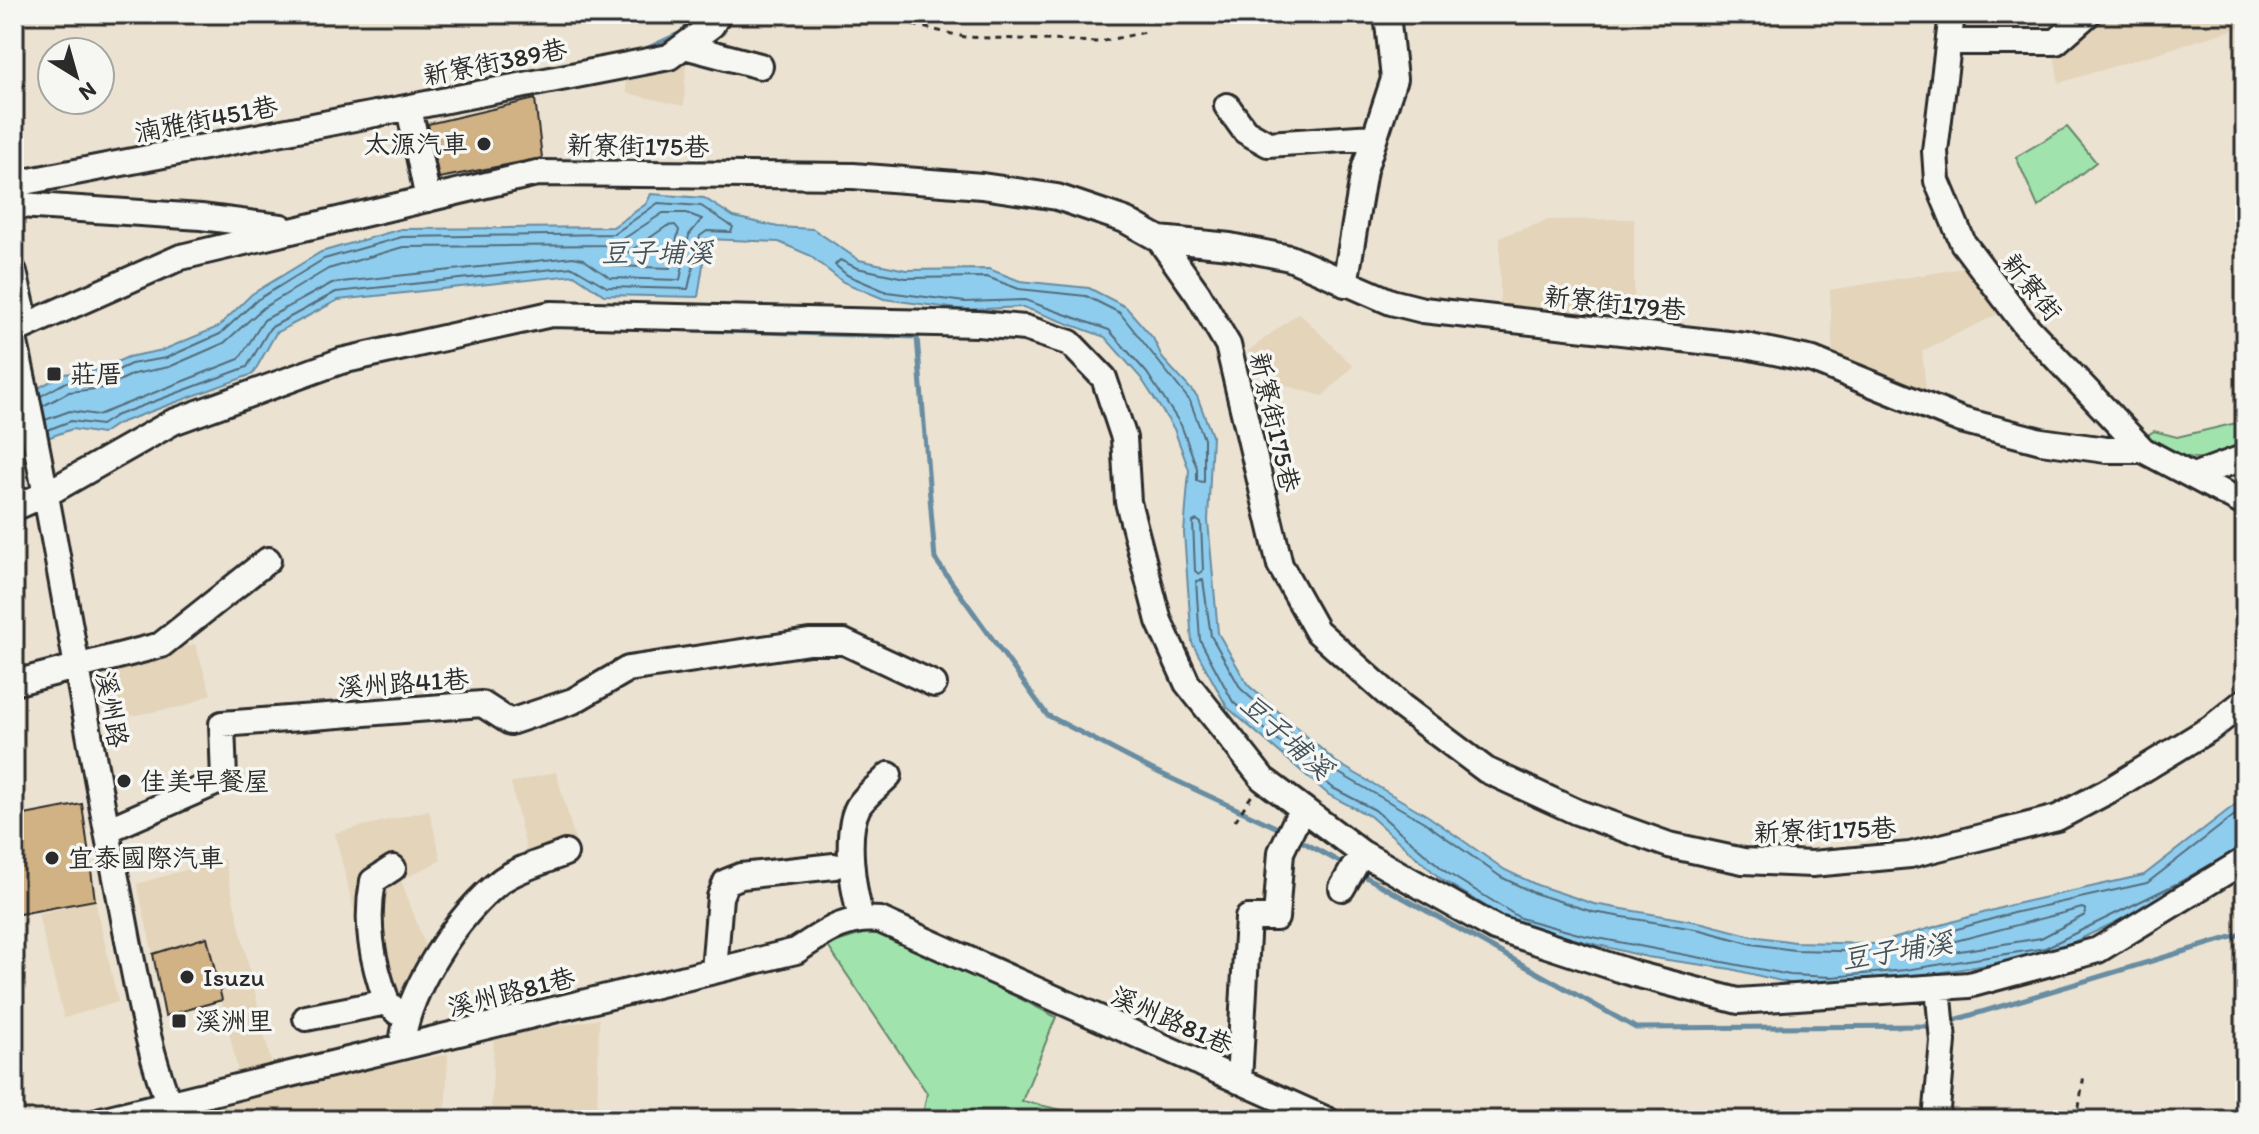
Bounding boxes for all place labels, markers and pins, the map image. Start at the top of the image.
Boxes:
place label: 太源汽車 [364,128,468,160]
marker: 太源汽車 [475,135,493,153]
place label: 莊厝 [70,358,122,390]
marker: 莊厝 [45,365,63,383]
place label: 佳美早餐屋 [140,765,270,797]
marker: 佳美早餐屋 [115,772,133,790]
place label: 宜泰國際汽車 [68,842,224,874]
marker: 宜泰國際汽車 [43,849,61,867]
place label: Isuzu [203,961,265,993]
marker: Isuzu [178,968,196,986]
place label: 溪洲里 [195,1005,273,1037]
marker: 溪洲里 [170,1012,188,1030]

